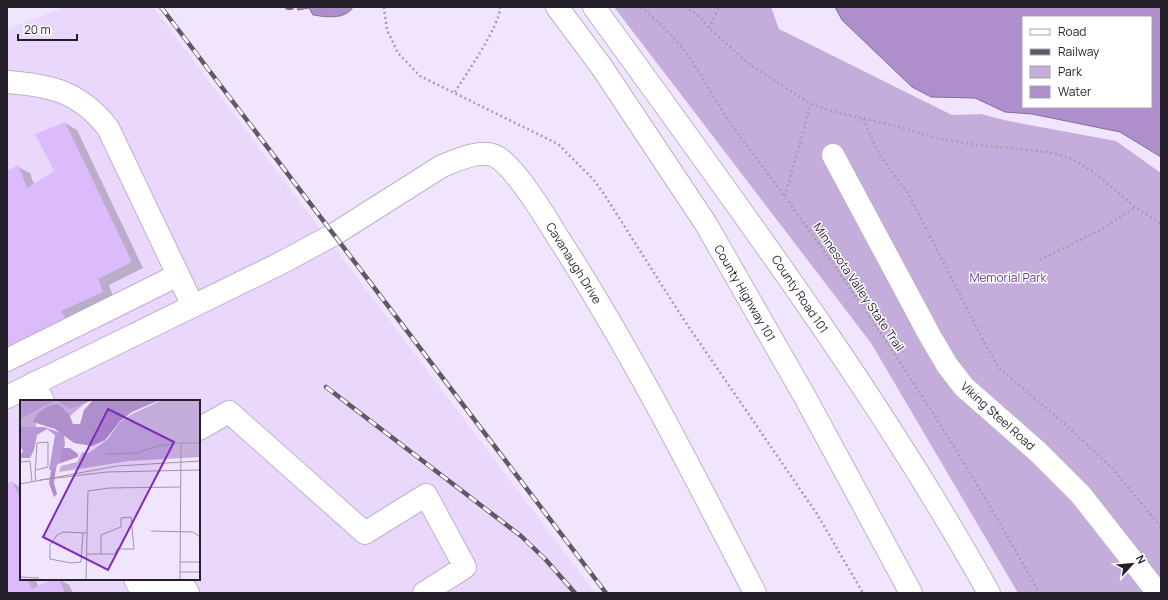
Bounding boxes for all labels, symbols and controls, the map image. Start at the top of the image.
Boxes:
scale bar [18,16,77,42]
legend [1022,16,1152,108]
text: 20 m [24,21,51,38]
text: Road [1058,23,1086,40]
text: Railway [1058,43,1100,60]
text: Park [1058,63,1083,80]
text: Water [1058,83,1092,100]
street label: Cavanaugh Drive [542,219,606,307]
street label: Minnesota Valley State Trail [810,219,908,355]
street label: County Highway 101 [710,241,780,345]
street label: County Road 101 [768,252,832,336]
park label: Memorial Park [969,269,1048,286]
street label: Viking Steel Road [957,378,1039,454]
inset map [20,400,200,580]
north arrow [1112,544,1152,584]
text: N [1133,552,1150,566]

